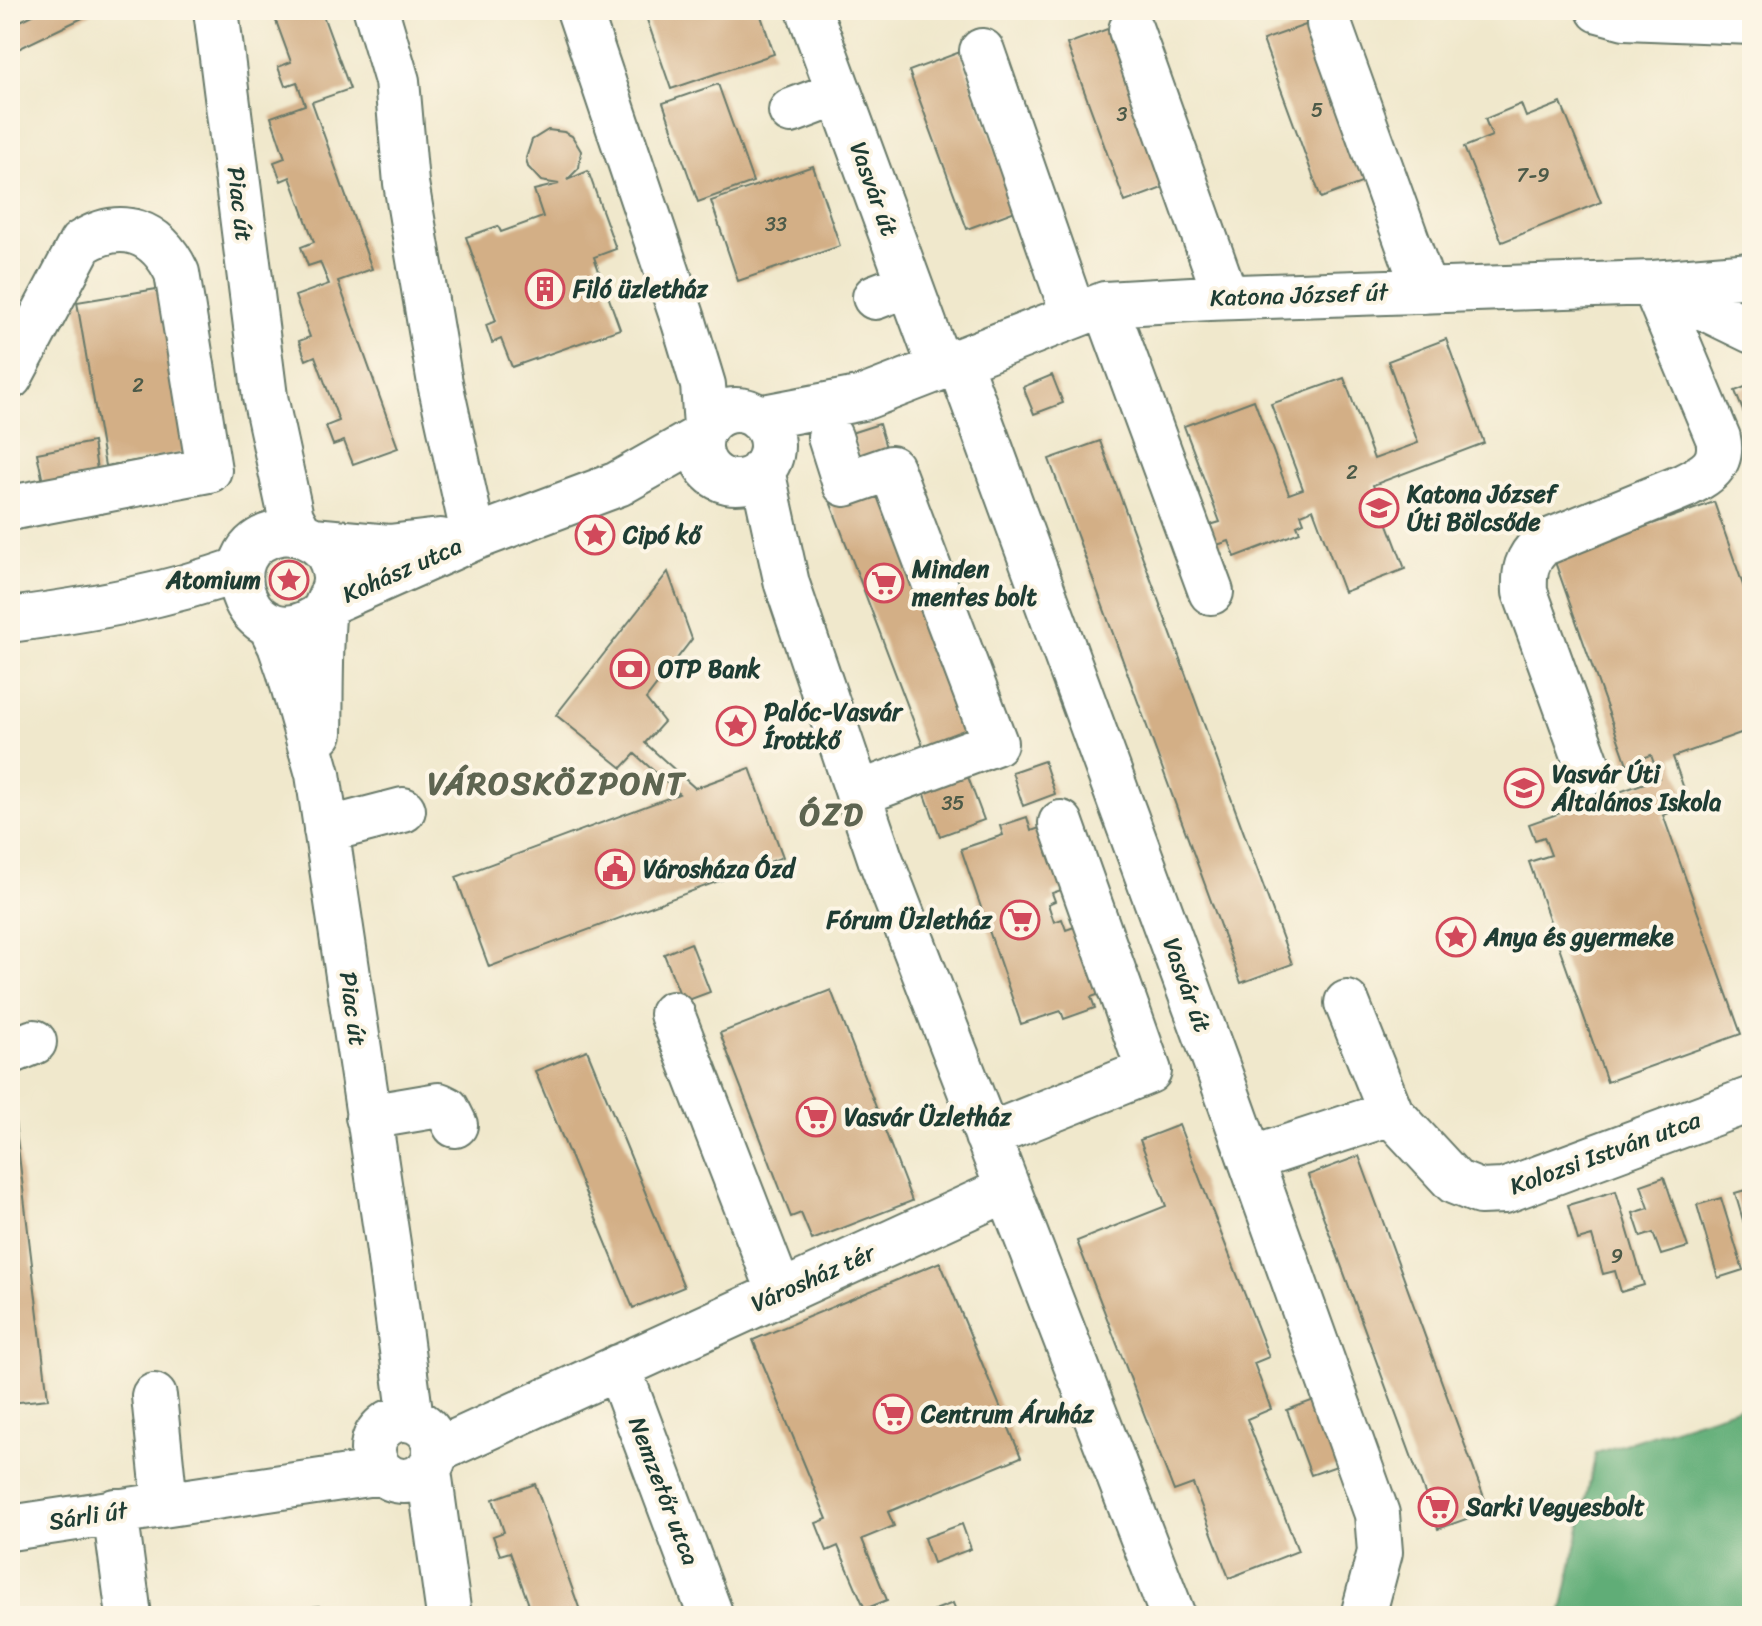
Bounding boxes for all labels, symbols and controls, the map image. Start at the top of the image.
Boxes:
house number: 5 [1311,93,1323,128]
house number: 3 [1117,97,1128,132]
street label: Vasvár út [837,136,911,242]
house number: 7-9 [1517,158,1549,193]
street label: Piac út [215,164,265,244]
house number: 33 [765,207,787,242]
building icon: Filó üzletház [524,268,566,310]
place label: Filó üzletház [572,268,709,310]
street label: Katona József út [1209,271,1390,319]
house number: 2 [132,368,144,403]
house number: 2 [1346,455,1358,490]
place label: Katona József Úti Bölcsőde [1406,473,1560,543]
school or university icon: Katona József Úti Bölcsőde [1358,487,1400,529]
place icon: Cipó kő [574,514,616,556]
place label: Cipó kő [622,514,702,556]
street label: Kohász utca [335,525,469,615]
place label: Minden mentes bolt [911,548,1038,618]
place label: Atomium [165,559,261,601]
place icon: Atomium [268,559,310,601]
supermarket icon: Minden mentes bolt [863,562,905,604]
bank icon: OTP Bank [609,648,651,690]
place label: OTP Bank [658,648,761,690]
place label: Palóc-Vasvár Írottkő [762,691,904,761]
place icon: Palóc-Vasvár Írottkő [715,705,757,747]
place label: Vasvár Úti Általános Iskola [1551,753,1721,823]
district label: VÁROSKÖZPONT [428,755,687,812]
school or university icon: Vasvár Úti Általános Iskola [1503,767,1545,809]
district label: ÓZD [800,786,864,843]
house number: 35 [941,786,965,821]
public building icon: Városháza Ózd [594,848,636,890]
place label: Városháza Ózd [643,848,797,890]
place label: Fórum Üzletház [825,899,994,941]
supermarket icon: Fórum Üzletház [999,899,1041,941]
place icon: Anya és gyermeke [1435,916,1477,958]
place label: Anya és gyermeke [1483,916,1674,958]
street label: Vasvár út [1150,932,1224,1038]
street label: Piac út [327,969,379,1049]
supermarket icon: Vasvár Üzletház [795,1096,837,1138]
place label: Vasvár Üzletház [844,1096,1013,1138]
street label: Kolozsi István utca [1504,1099,1707,1207]
street label: Városház tér [744,1231,883,1324]
house number: 9 [1611,1239,1623,1274]
supermarket icon: Centrum Áruház [872,1393,914,1435]
place label: Centrum Áruház [920,1393,1095,1435]
street label: Nemzetőr utca [616,1410,712,1572]
supermarket icon: Sarki Vegyesbolt [1417,1486,1459,1528]
place label: Sarki Vegyesbolt [1465,1486,1645,1528]
street label: Sárli út [46,1489,132,1543]

